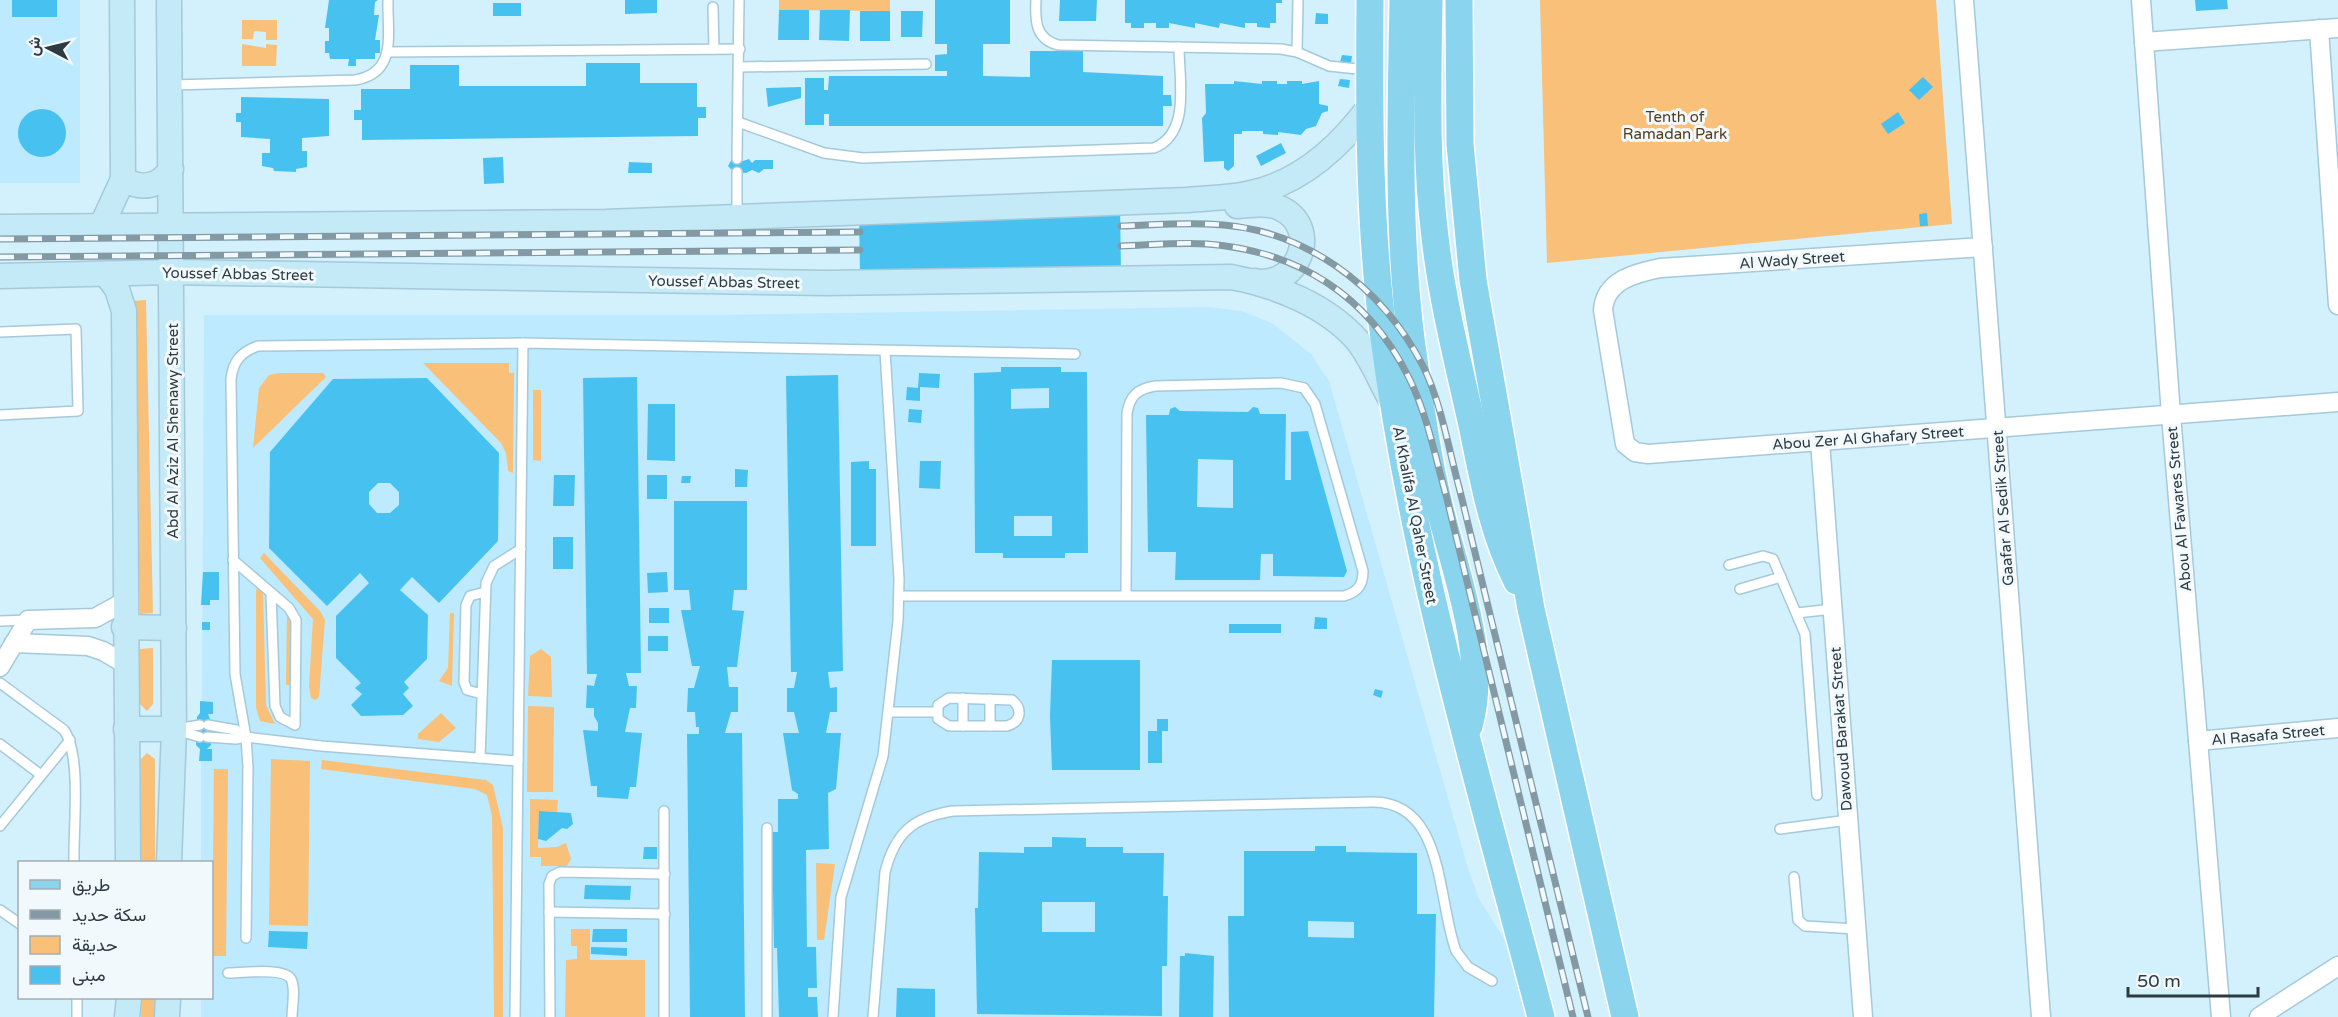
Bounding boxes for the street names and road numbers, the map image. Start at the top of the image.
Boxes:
street label: Al Wady Street [1738,247,1846,273]
street label: Youssef Abbas Street [162,264,314,284]
street label: Youssef Abbas Street [648,272,800,292]
street label: Abd Al Aziz Al Shenawy Street [164,323,182,539]
street label: Abou Zer Al Ghafary Street [1771,422,1965,454]
street label: Al Khalifa Al Qaher Street [1389,424,1441,606]
street label: Abou Al Fawares Street [2163,425,2195,592]
street label: Gaafar Al Sedik Street [1989,429,2017,587]
street label: Dawoud Barakat Street [1826,646,1856,812]
street label: Al Rasafa Street [2210,721,2326,749]

